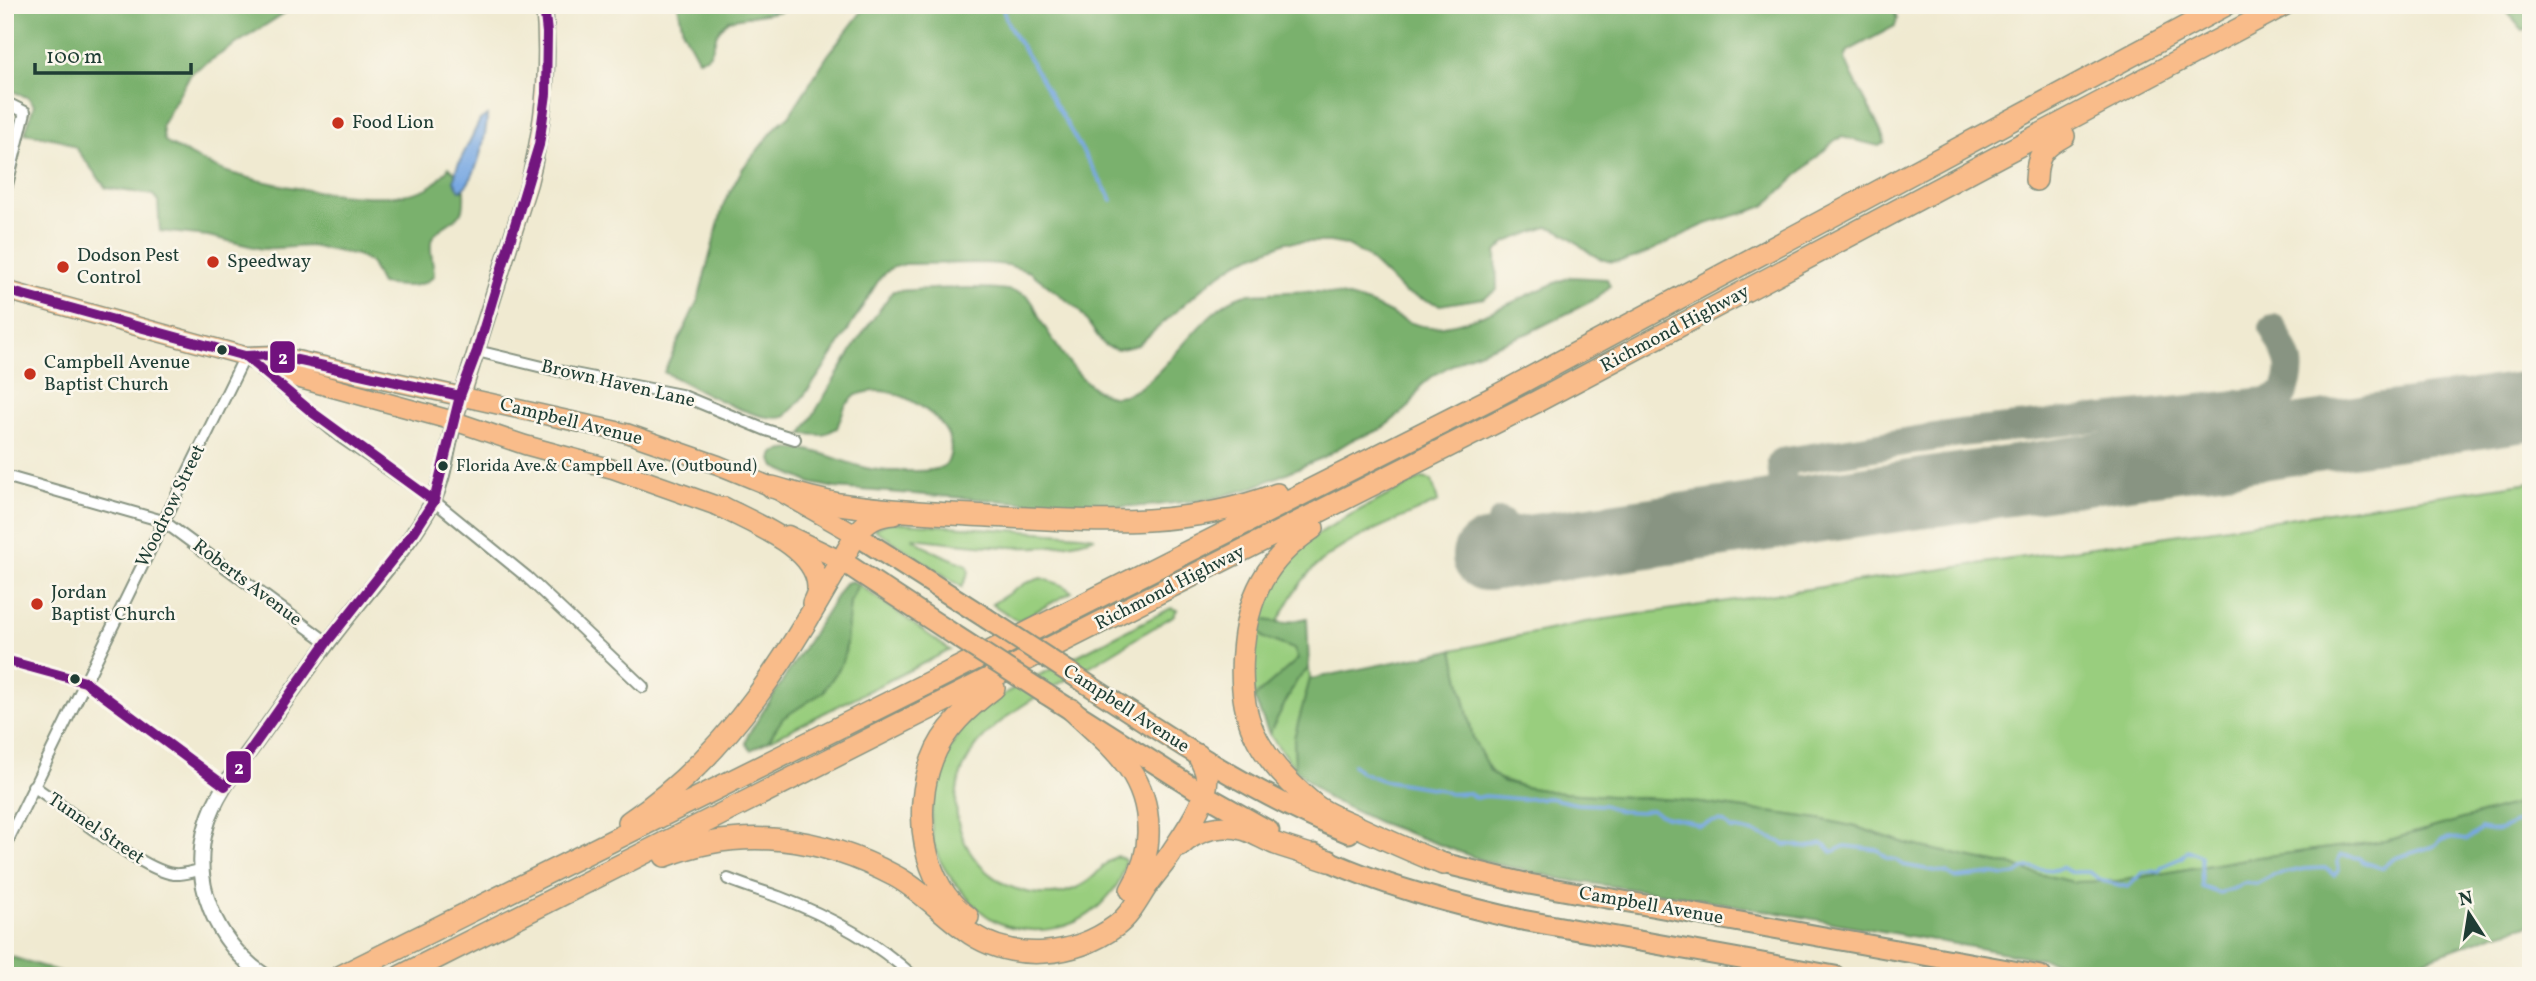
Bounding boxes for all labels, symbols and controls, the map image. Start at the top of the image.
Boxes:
scale bar [35,32,191,76]
text: 100 m [46,43,103,72]
place label: Food Lion [352,110,434,136]
marker: Food Lion [330,115,346,131]
place label: Dodson Pest Control [77,243,180,291]
place label: Speedway [227,249,311,275]
marker: Speedway [205,254,221,270]
marker: Dodson Pest Control [55,259,71,275]
street label: Richmond Highway [1596,279,1754,379]
line badge: 2 [269,340,296,374]
unlabelled marker [215,343,229,357]
text: 2 [278,346,288,372]
place label: Campbell Avenue Baptist Church [44,350,190,398]
street label: Brown Haven Lane [538,354,698,414]
marker: Campbell Avenue Baptist Church [22,366,38,382]
street label: Campbell Avenue [497,392,645,452]
street label: Woodrow Street [130,440,212,572]
place label: Florida Ave.& Campbell Ave. (Outbound) [456,455,757,478]
marker: Florida Ave.& Campbell Ave. (Outbound) [436,459,450,473]
street label: Roberts Avenue [187,533,307,633]
street label: Richmond Highway [1091,539,1249,637]
place label: Jordan Baptist Church [51,580,176,628]
marker: Jordan Baptist Church [29,596,45,612]
street label: Campbell Avenue [1058,658,1194,760]
unlabelled marker [68,672,82,686]
line badge: 2 [225,750,252,784]
text: 2 [234,756,244,782]
street label: Tunnel Street [42,787,150,871]
north arrow [2434,880,2504,950]
street label: Campbell Avenue [1577,881,1725,931]
text: N [2456,885,2476,913]

